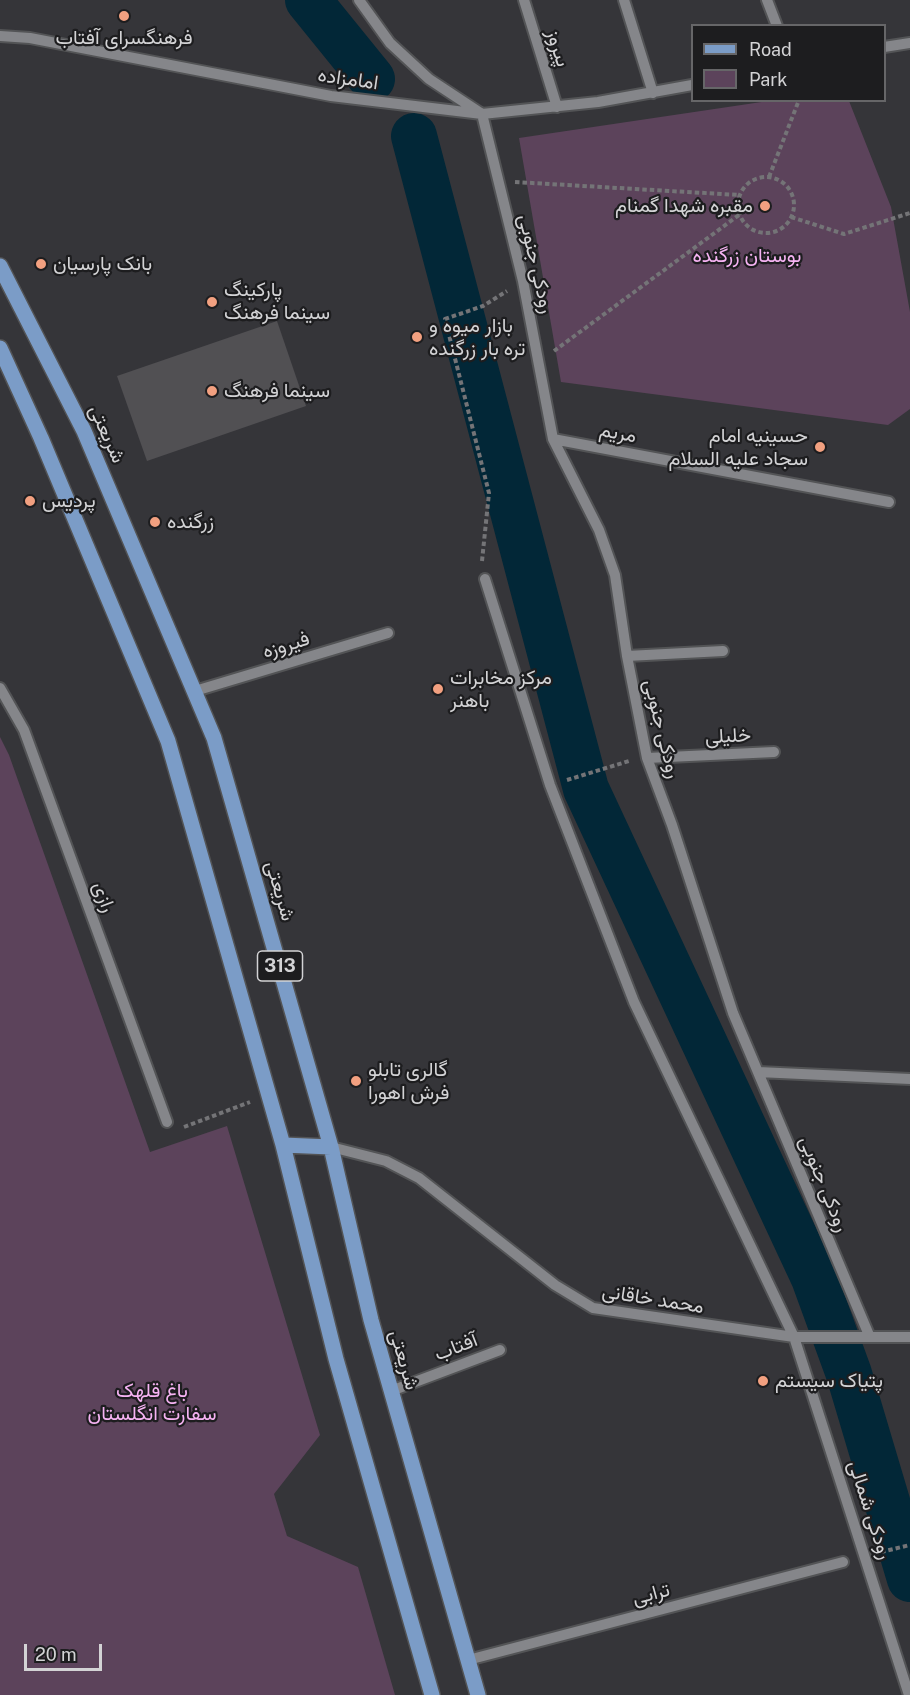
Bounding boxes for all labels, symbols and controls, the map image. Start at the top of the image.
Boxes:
marker: فرهنگسرای آفتاب [117,9,131,23]
legend [691,24,886,102]
place label: فرهنگسرای آفتاب [55,26,193,50]
street label: پیروز [541,26,575,70]
text: Road [749,39,792,60]
street label: امامزاده [316,63,380,95]
text: Park [749,69,787,90]
place label: مقبره شهدا گمنام [615,194,753,218]
marker: مقبره شهدا گمنام [758,199,772,213]
street label: رودکی جنوبی [513,212,559,316]
park label: بوستان زرگنده [693,244,801,268]
place label: بانک پارسیان [53,252,152,276]
marker: بانک پارسیان [34,257,48,271]
place label: پارکینگ سینما فرهنگ [224,278,330,325]
marker: پارکینگ سینما فرهنگ [205,295,219,309]
place label: بازار میوه و تره بار زرگنده [429,314,525,361]
marker: بازار میوه و تره بار زرگنده [410,330,424,344]
place label: سینما فرهنگ [224,379,330,403]
marker: سینما فرهنگ [205,384,219,398]
street label: شریعتی [84,401,130,467]
street label: مریم [598,418,638,448]
place label: حسینیه امام سجاد علیه السلام [668,424,808,471]
marker: حسینیه امام سجاد علیه السلام [813,440,827,454]
place label: پردیس [42,489,96,513]
marker: پردیس [23,494,37,508]
place label: زرگنده [167,510,214,534]
marker: زرگنده [148,515,162,529]
street label: فیروزه [260,627,312,663]
place label: مرکز مخابرات باهنر [450,666,552,713]
street label: رودکی جنوبی [638,677,686,781]
marker: مرکز مخابرات باهنر [431,682,445,696]
street label: خلیلی [704,723,752,749]
street label: شریعتی [260,858,300,924]
street label: رازی [87,878,121,916]
road number: 313 [258,951,302,981]
place label: گالری تابلو فرش اهورا [368,1058,449,1105]
marker: گالری تابلو فرش اهورا [349,1074,363,1088]
street label: رودکی جنوبی [794,1133,854,1235]
street label: محمد خاقانی [600,1279,706,1319]
street label: شریعتی [384,1327,424,1393]
street label: آفتاب [431,1328,481,1366]
place label: پتیاک سیستم [775,1369,883,1393]
marker: پتیاک سیستم [756,1374,770,1388]
park label: باغ قلهک سفارت انگلستان [88,1379,216,1426]
street label: رودکی شمالی [843,1457,897,1563]
street label: ترابی [630,1578,672,1610]
scale bar [27,1632,105,1670]
text: 20 m [35,1644,77,1665]

